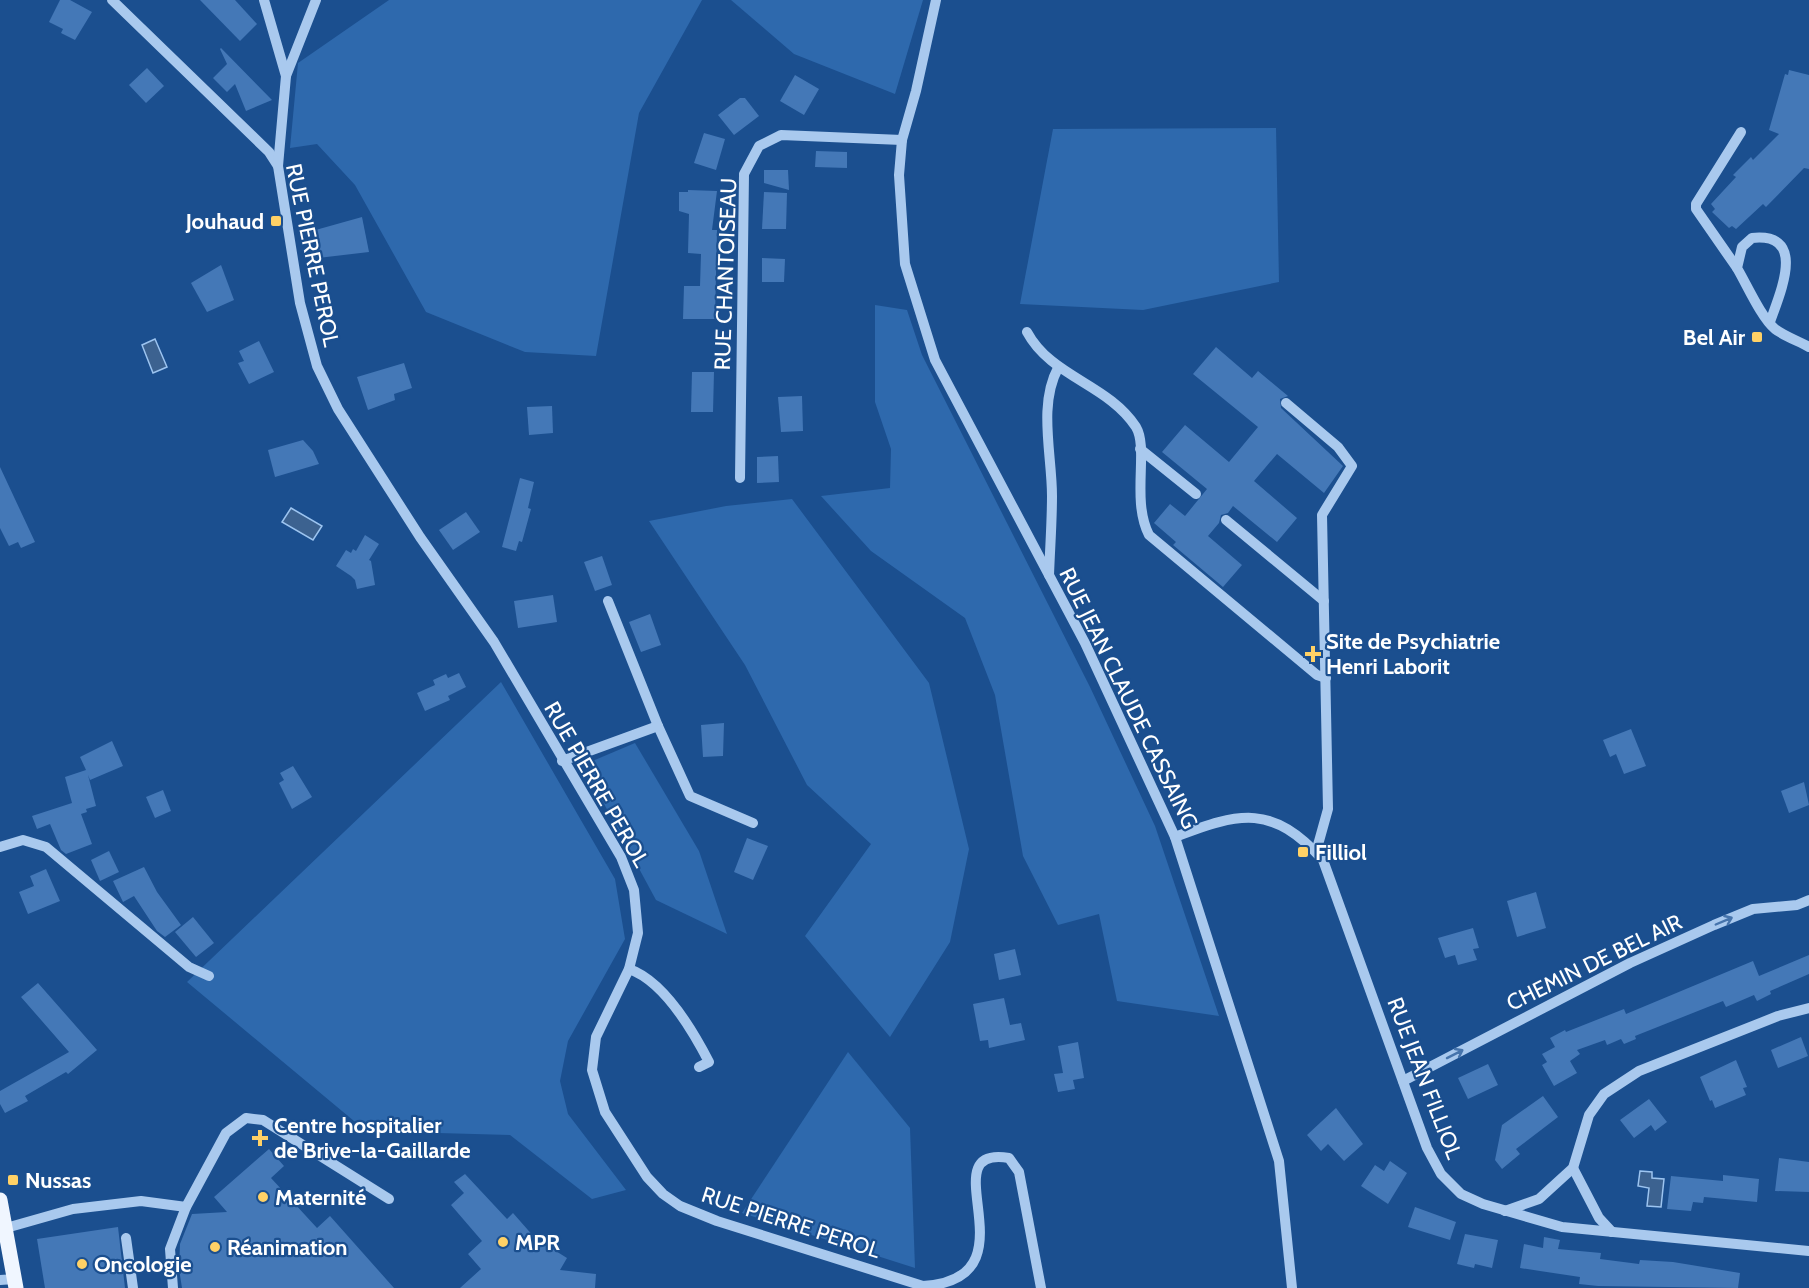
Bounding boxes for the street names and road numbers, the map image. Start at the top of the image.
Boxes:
street label: RUE PIERRE PEROL [280,161,345,349]
street label: RUE CHANTOISEAU [709,177,742,371]
street label: RUE JEAN CLAUDE CASSAING [1053,563,1204,833]
street label: RUE PIERRE PEROL [538,697,655,872]
street label: CHEMIN DE BEL AIR [1502,908,1686,1017]
street label: RUE JEAN FILLIOL [1381,994,1468,1163]
street label: RUE PIERRE PEROL [698,1181,884,1264]

